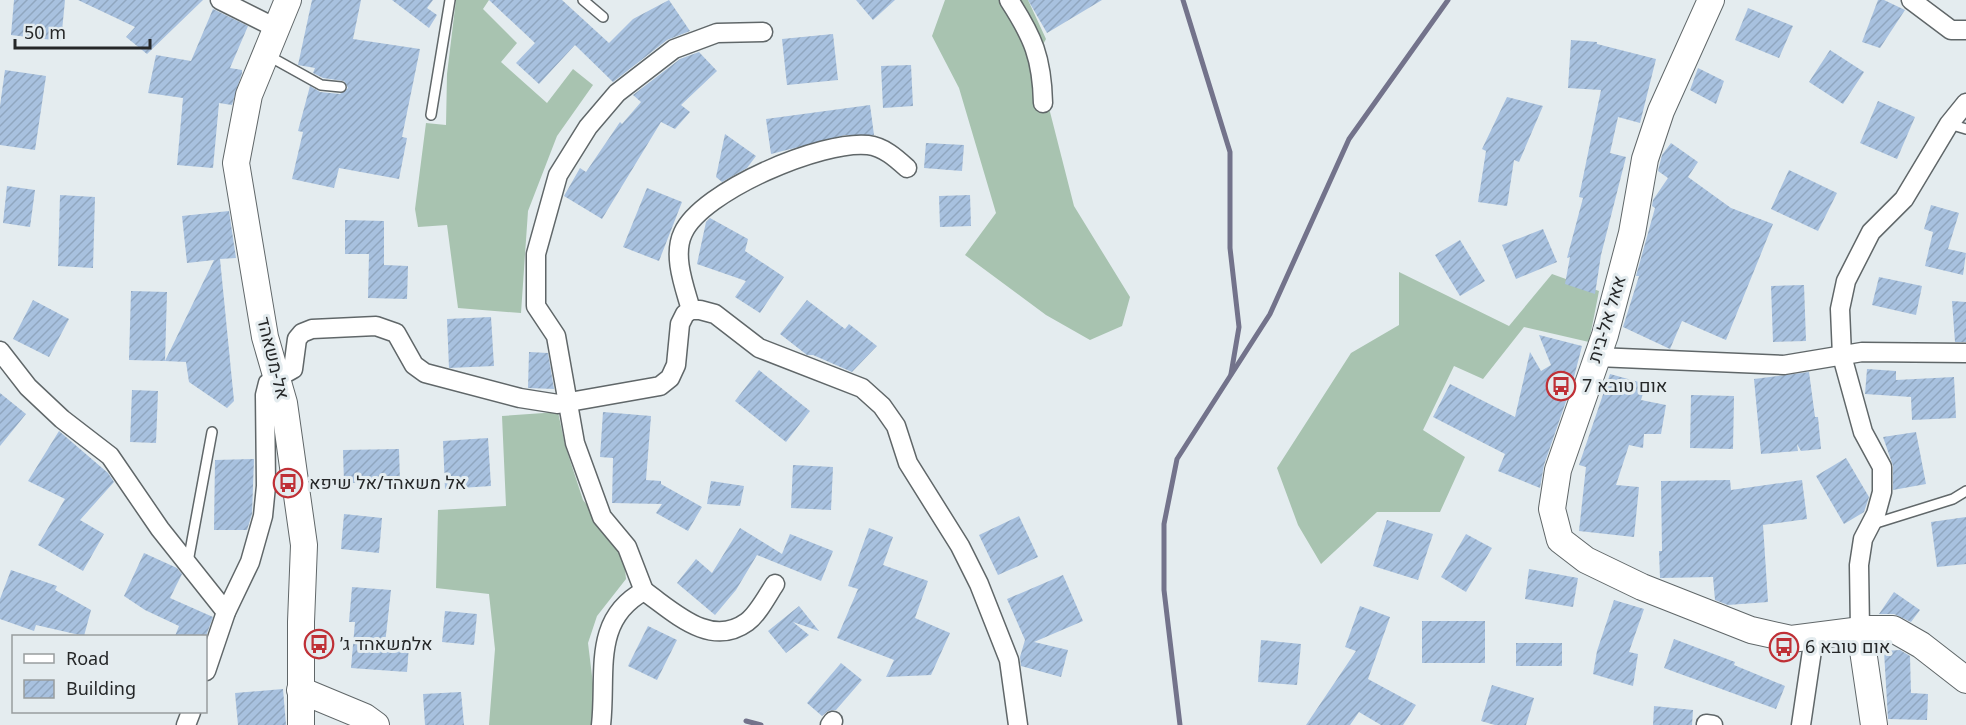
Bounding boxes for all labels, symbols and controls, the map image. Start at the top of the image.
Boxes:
scale bar [15,12,150,50]
text: 50 m [24,20,66,44]
street label: אאל אל-בית [1581,272,1631,365]
street label: אל-משאהד [252,314,296,401]
bus stop icon: אום טובא 7 [1545,370,1577,402]
place label: אום טובא 7 [1582,373,1667,397]
bus stop icon: אל משאהד/אל שיפא [272,467,304,499]
place label: אל משאהד/אל שיפא [309,470,466,494]
bus stop icon: אלמשאהד ג׳ [303,628,335,660]
place label: אלמשאהד ג׳ [340,631,433,655]
bus stop icon: אום טובא 6 [1768,631,1800,663]
place label: אום טובא 6 [1805,634,1890,658]
legend [12,635,207,713]
text: Road [66,646,109,670]
text: Building [66,676,136,700]

